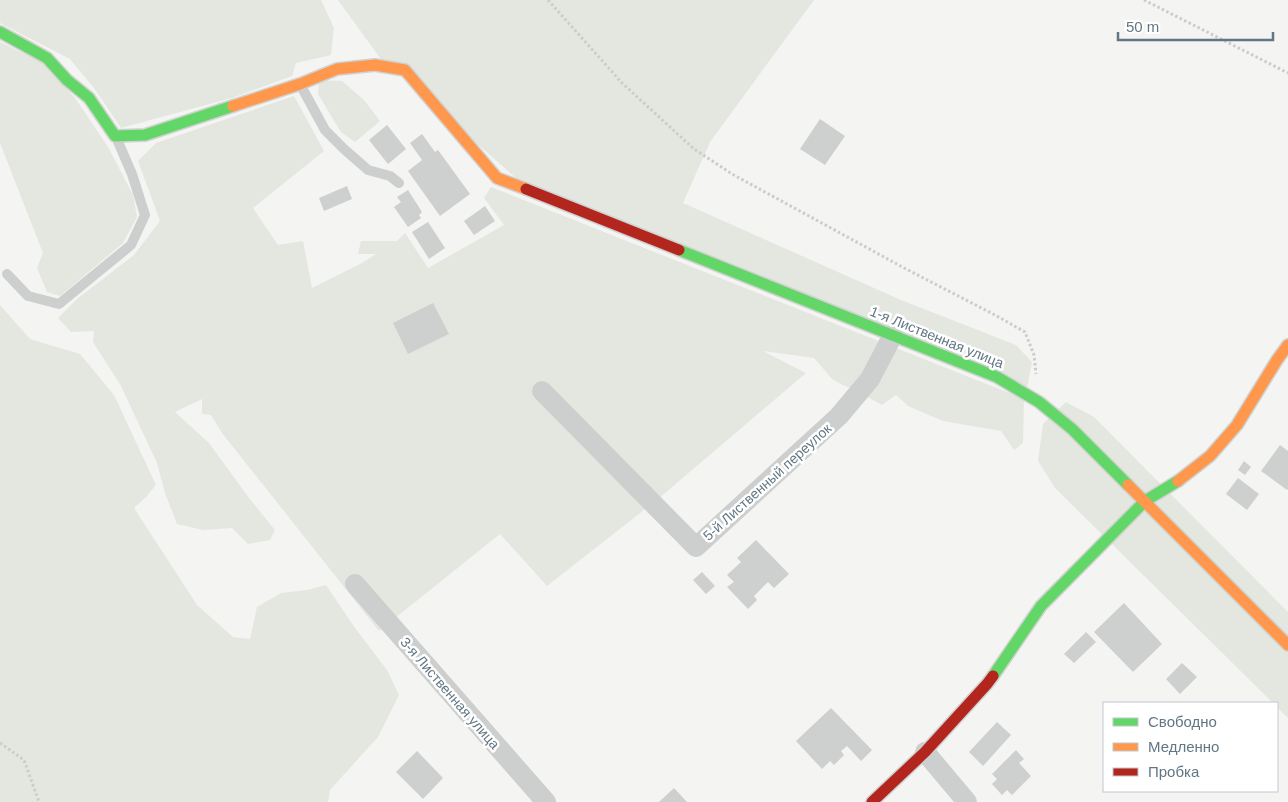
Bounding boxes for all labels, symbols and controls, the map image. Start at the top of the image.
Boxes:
scale bar [1118,10,1273,42]
text: 50 m [1126,18,1159,35]
street label: 1-я Лиственная улица [868,303,1006,371]
street label: 5-й Лиственный переулок [700,420,835,544]
street label: 3-я Лиственная улица [397,634,503,752]
legend [1103,702,1278,792]
text: Свободно [1148,713,1217,730]
text: Медленно [1148,738,1219,755]
text: Пробка [1148,763,1200,780]

